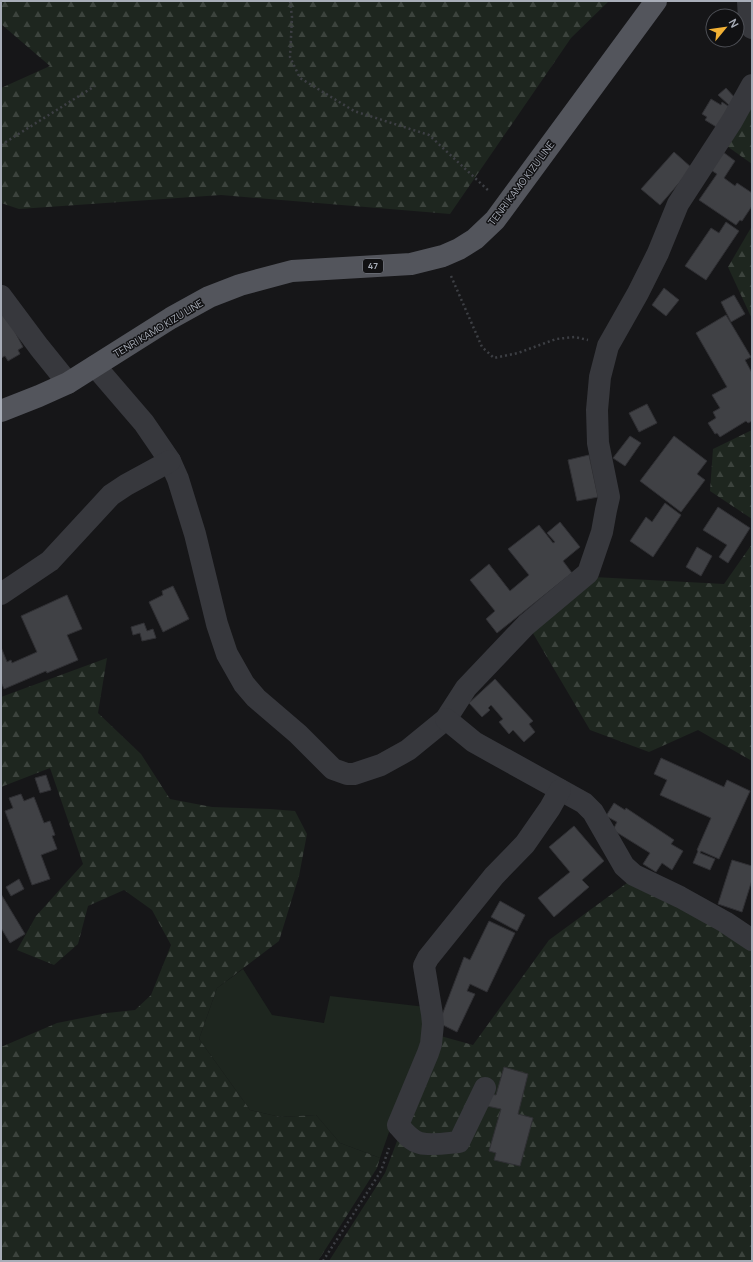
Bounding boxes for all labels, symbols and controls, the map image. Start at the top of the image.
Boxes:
north arrow [705,8,745,48]
text: N [726,16,743,30]
street label: TENRI KAMO KIZU LINE [485,138,558,228]
road number: 47 [363,259,383,273]
street label: TENRI KAMO KIZU LINE [110,295,206,360]

